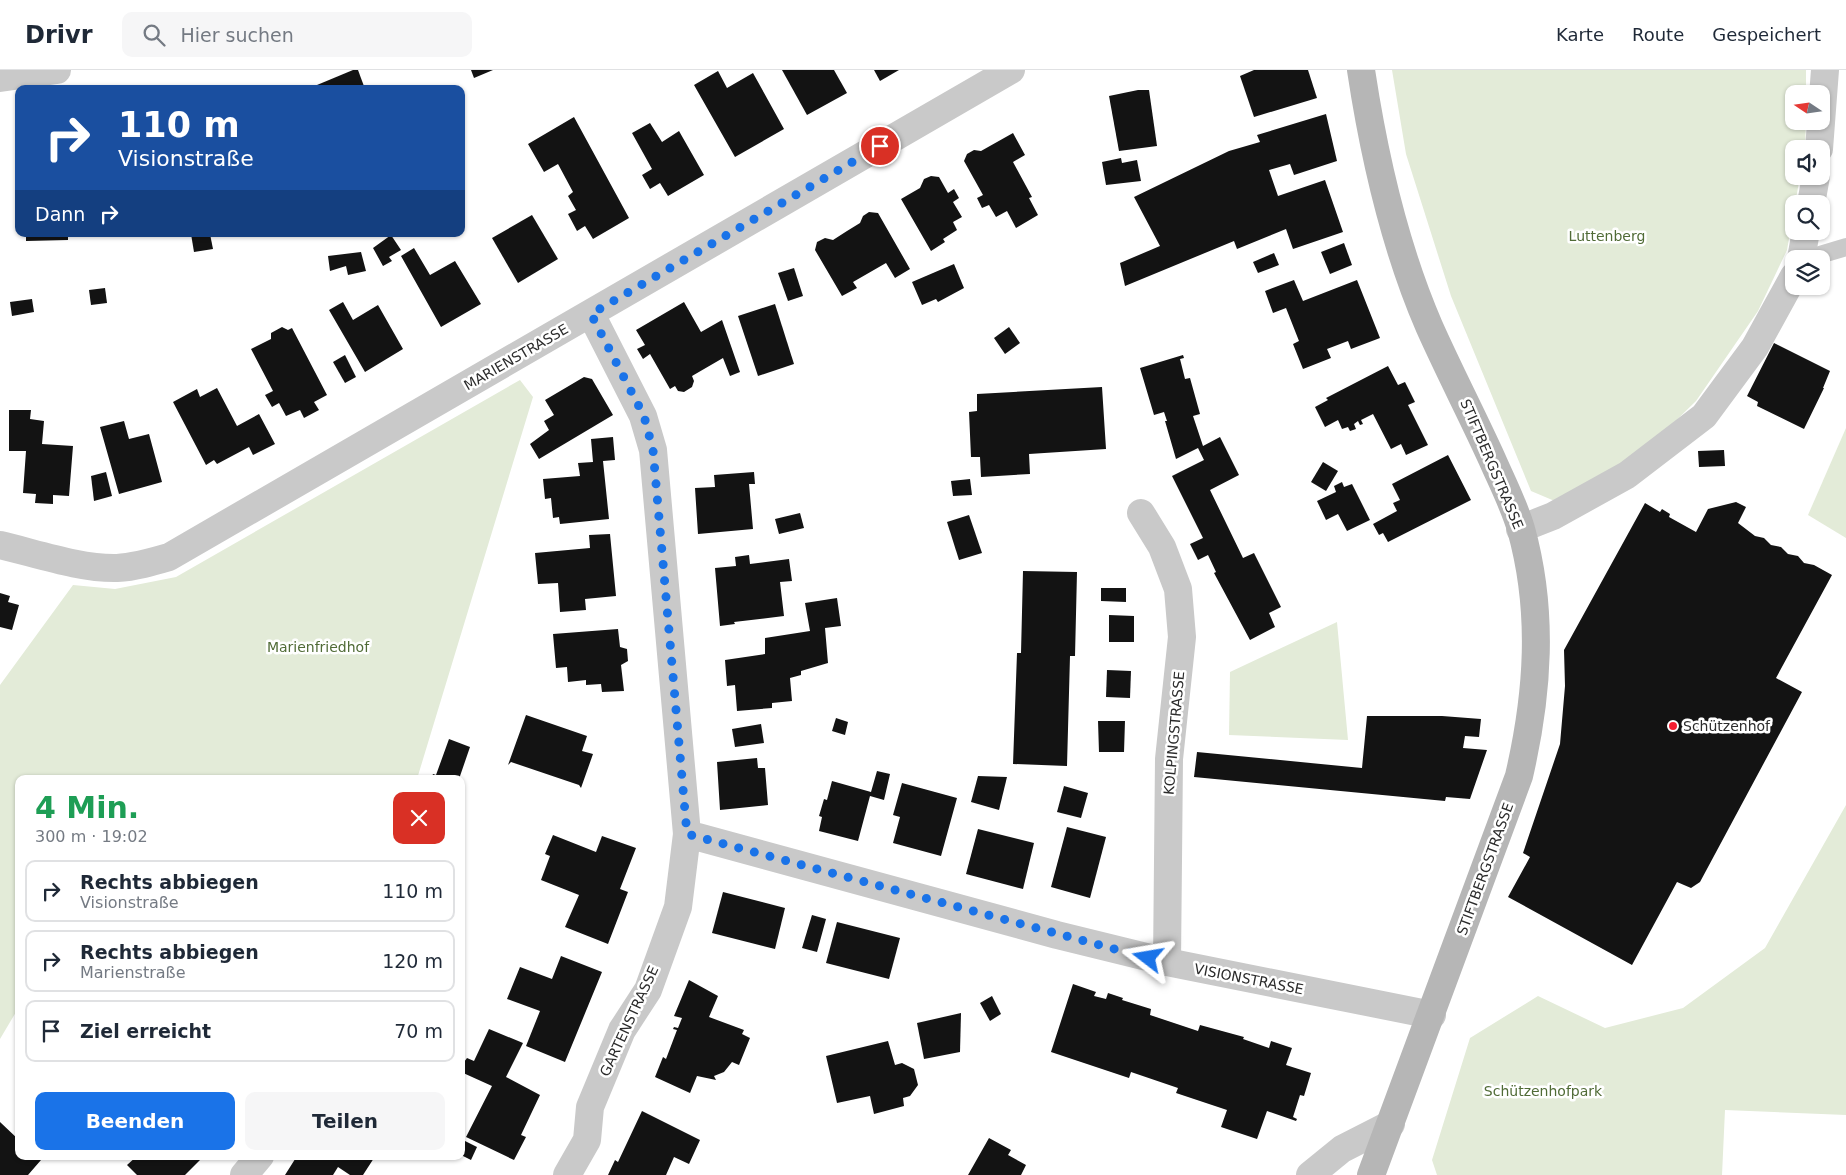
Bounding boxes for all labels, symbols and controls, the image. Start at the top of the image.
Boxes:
search box [122,12,472,57]
text: Drivr [25,21,92,49]
icon: search [140,21,168,49]
text: Hier suchen [180,24,294,46]
text: Karte [1556,24,1604,45]
text: Route [1632,24,1684,45]
text: Gespeichert [1712,24,1821,45]
north arrow [1785,85,1830,130]
map controls [1785,85,1830,295]
icon: right [35,105,100,170]
text: 110 m [118,105,240,145]
pin [859,125,901,167]
icon: arrive [866,132,894,160]
button: sound [1785,140,1830,185]
text: Visionstraße [118,146,254,171]
button: search [1785,195,1830,240]
icon: right [95,200,123,228]
text: Dann [35,203,85,225]
park label: Luttenberg [1569,228,1645,244]
button: layers [1785,250,1830,295]
street label: MARIENSTRASSE [461,321,571,393]
street label: STIFTBERGSTRASSE [1457,397,1527,531]
park label: Marienfriedhof [267,639,370,655]
street label: KOLPINGSTRASSE [1161,671,1187,795]
place label: Schützenhof [1683,718,1771,734]
marker: Schützenhof [1667,720,1679,732]
text: 4 Min. [35,790,139,825]
button: close [393,792,445,844]
street label: STIFTBERGSTRASSE [1454,801,1516,937]
text: 300 m · 19:02 [35,827,148,846]
text: Rechts abbiegen [80,871,259,893]
icon: right [37,877,65,905]
text: 110 m [382,880,443,902]
text: Visionstraße [80,893,179,912]
position arrow [1121,931,1173,983]
text: Rechts abbiegen [80,941,259,963]
icon: right [37,947,65,975]
text: 120 m [382,950,443,972]
street label: VISIONSTRASSE [1193,961,1305,997]
text: Marienstraße [80,963,186,982]
street label: GARTENSTRASSE [596,963,662,1079]
icon: arrive [37,1017,65,1045]
text: Ziel erreicht [80,1020,211,1042]
text: 70 m [394,1020,443,1042]
park label: Schützenhofpark [1484,1083,1603,1099]
button: Beenden [35,1092,235,1150]
button: Teilen [245,1092,445,1150]

